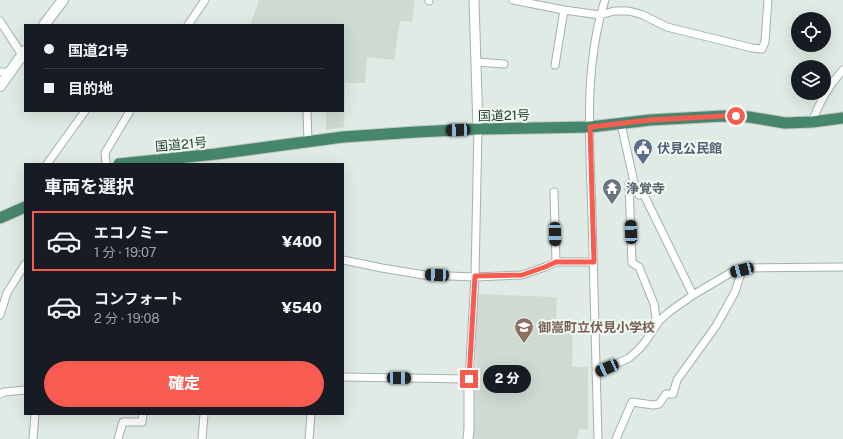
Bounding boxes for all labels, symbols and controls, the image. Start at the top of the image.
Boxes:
map controls [791,12,831,100]
button: locate [791,12,831,52]
text: 国道21号 [68,42,129,59]
button: layers [791,60,831,100]
text: 目的地 [68,80,113,97]
route start [727,107,745,125]
street label: 国道21号 [478,108,530,123]
car [446,124,470,136]
street label: 国道21号 [154,135,208,154]
public building icon: 伏見公民館 [632,137,654,165]
place label: 伏見公民館 [657,141,722,156]
text: 車両を選択 [44,176,134,197]
temple icon: 浄覚寺 [601,177,623,205]
place label: 浄覚寺 [626,181,665,196]
car [625,220,637,244]
car [549,222,561,246]
icon: car [46,223,82,259]
text: エコノミー [94,224,169,241]
text: ¥400 [282,233,322,250]
text: 1 分 · 19:07 [94,245,157,260]
car [729,261,755,279]
car [425,269,449,281]
icon: car [46,289,82,325]
text: コンフォート [94,290,184,307]
text: ¥540 [282,299,322,316]
text: 2 分 · 19:08 [94,311,160,326]
school or university icon: 御嵩町立伏見小学校 [513,316,535,344]
place label: 御嵩町立伏見小学校 [538,320,655,335]
car [594,358,620,378]
button: 確定 [44,361,324,407]
callout: 2 分 [483,365,531,393]
route end [460,370,478,388]
text: 2 分 [495,371,519,386]
car [387,372,411,384]

